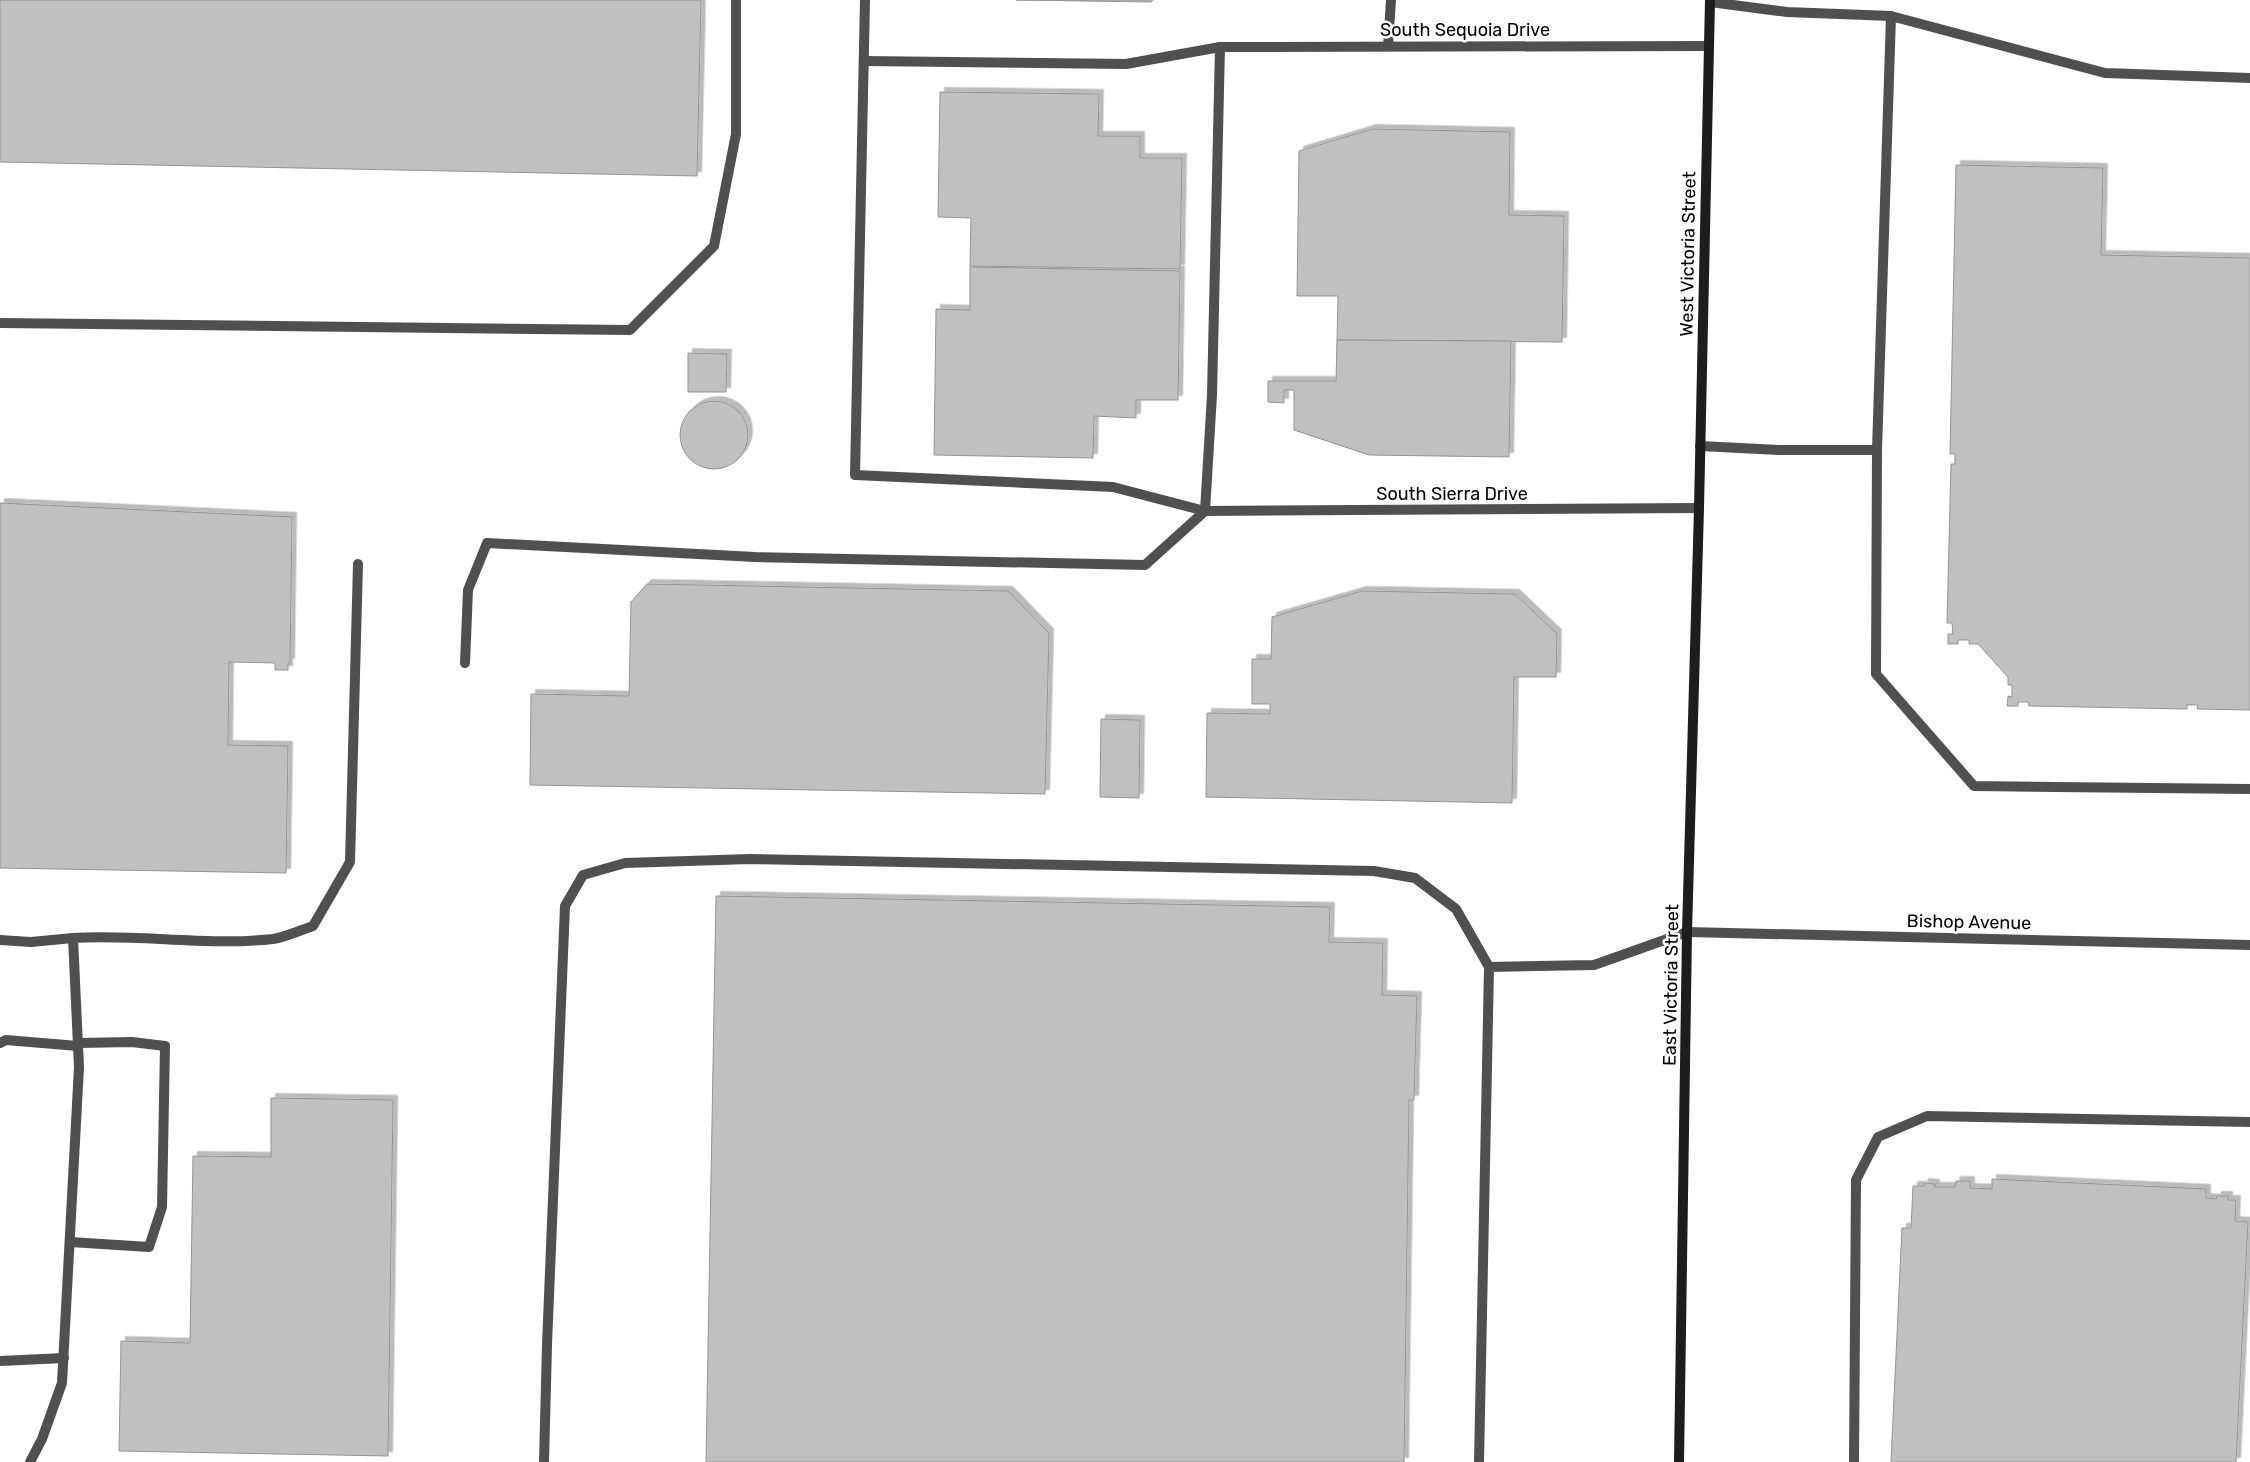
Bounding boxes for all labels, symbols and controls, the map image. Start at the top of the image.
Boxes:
street label: South Sequoia Drive [1380,19,1550,41]
street label: West Victoria Street [1676,171,1700,337]
street label: South Sierra Drive [1376,483,1528,505]
street label: East Victoria Street [1659,904,1683,1066]
street label: Bishop Avenue [1907,910,2031,934]

